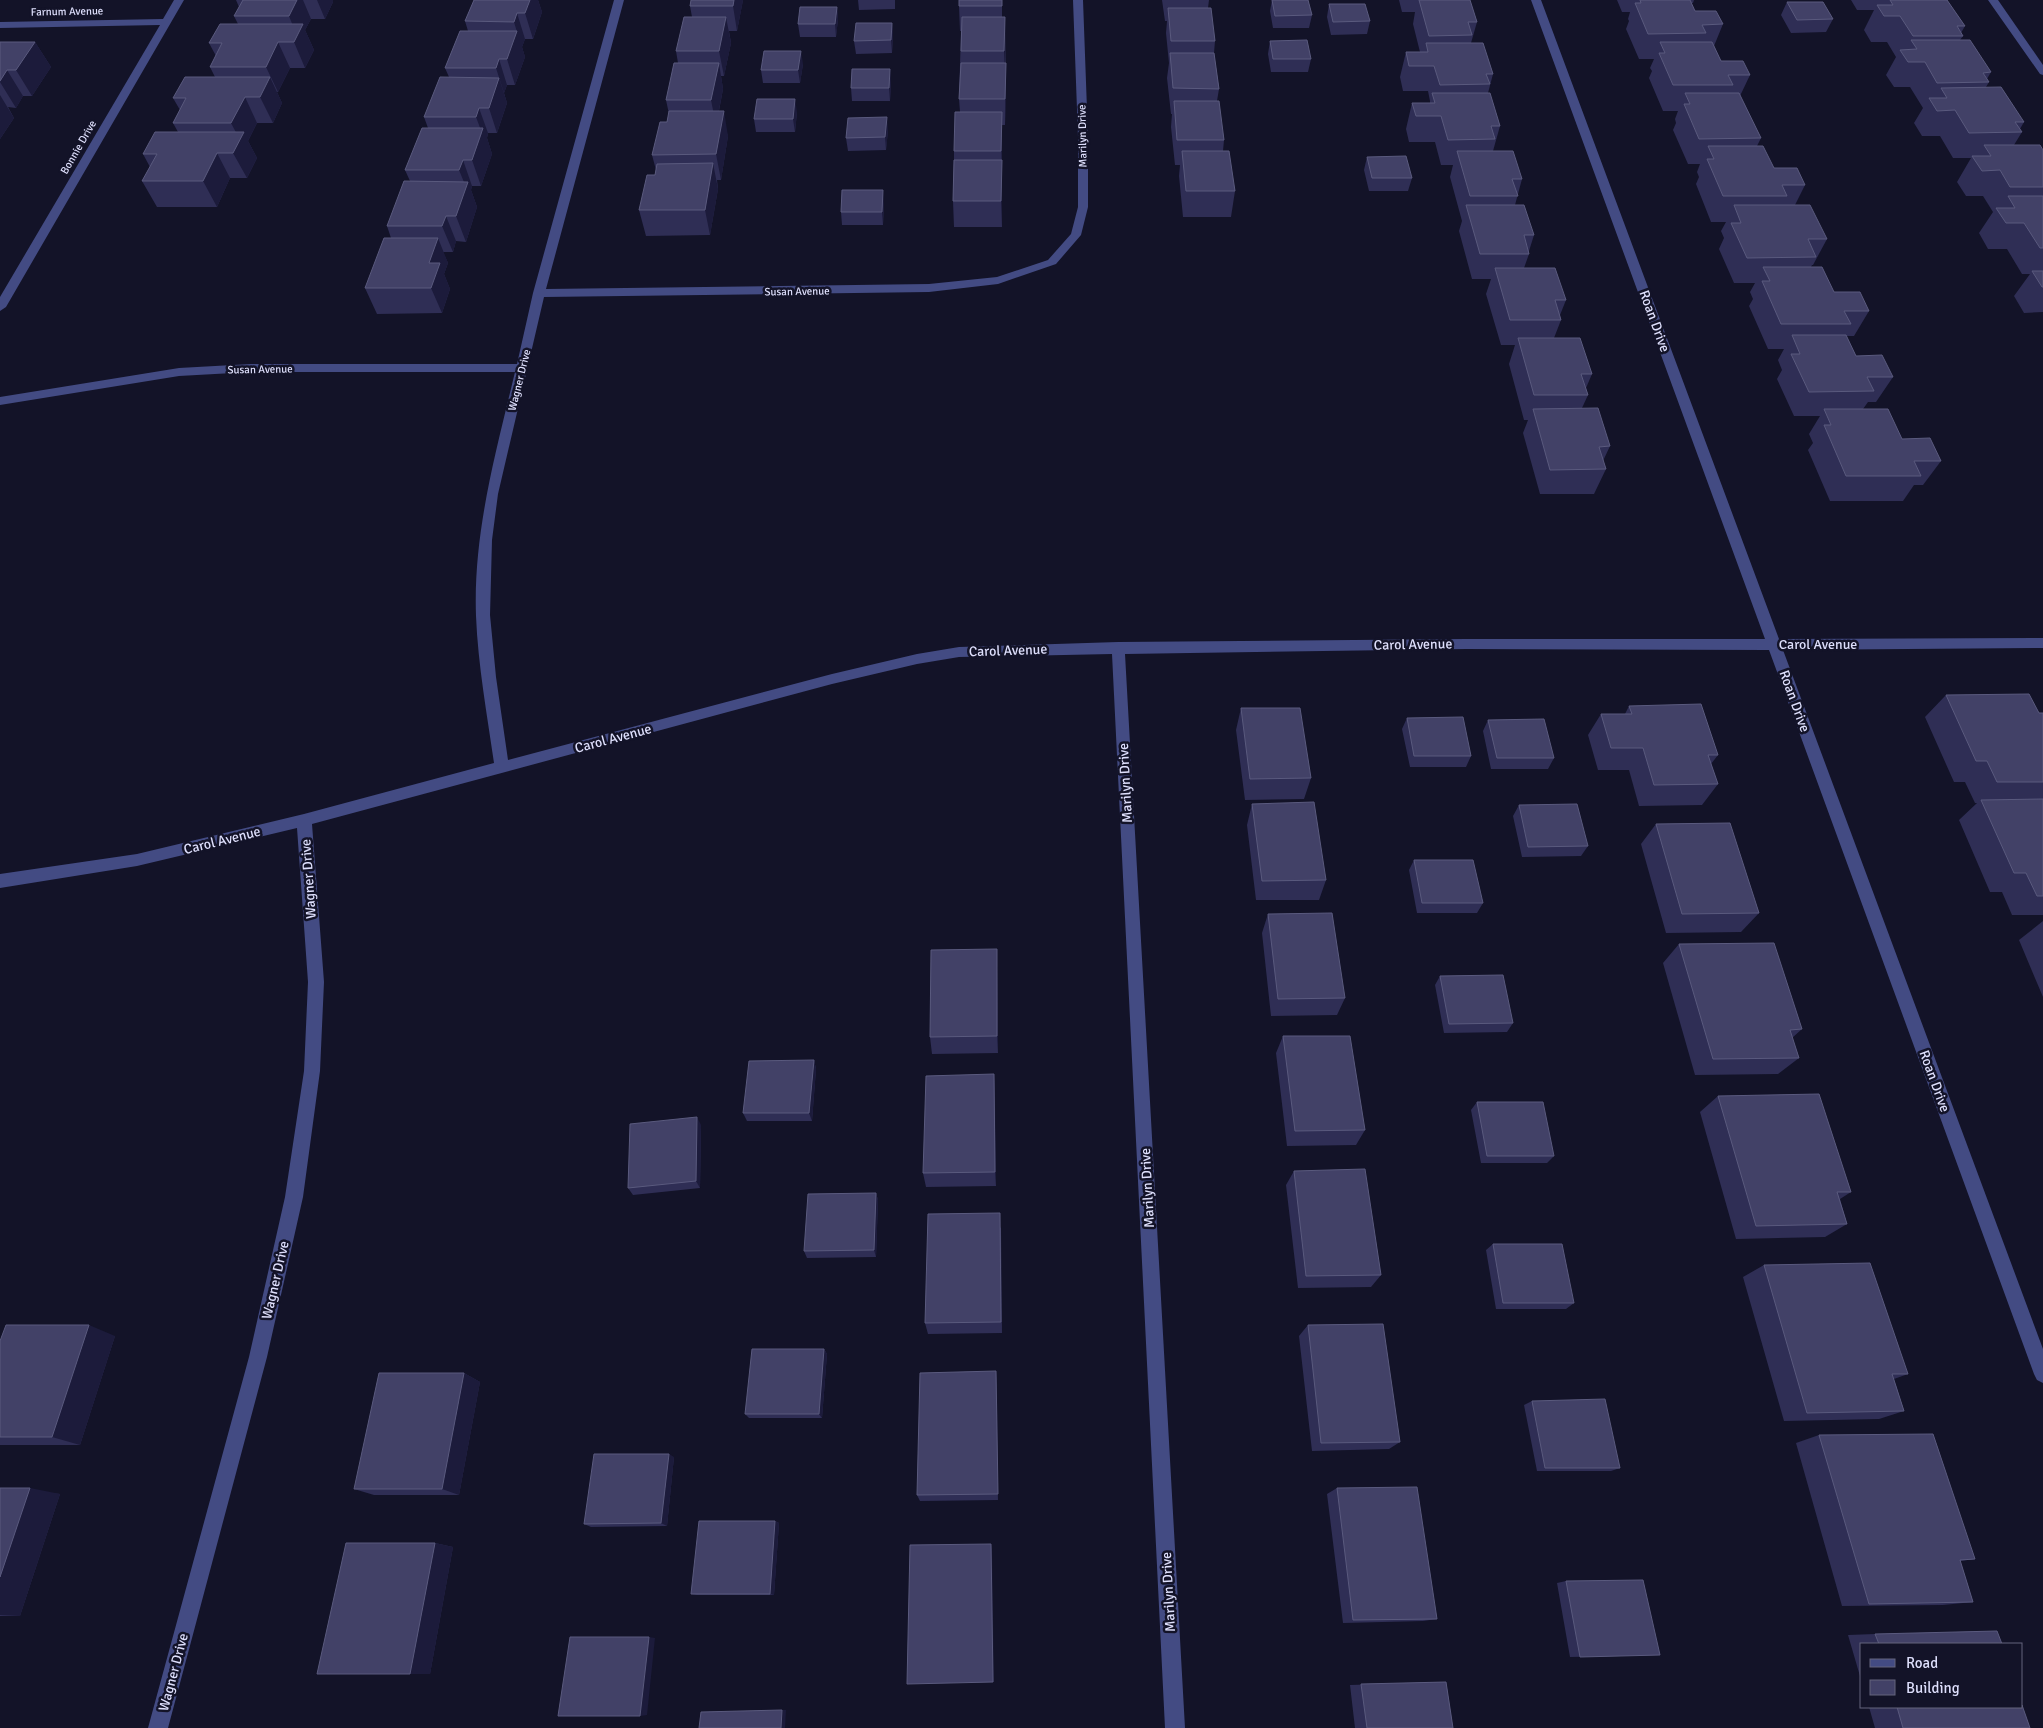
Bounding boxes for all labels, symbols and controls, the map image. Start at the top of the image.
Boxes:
street label: Farnum Avenue [31,4,103,19]
street label: Marilyn Drive [1075,104,1090,168]
street label: Bonnie Drive [58,118,99,176]
street label: Susan Avenue [764,284,830,299]
street label: Roan Drive [1635,288,1674,354]
street label: Wagner Drive [506,348,533,412]
street label: Susan Avenue [227,362,293,377]
street label: Carol Avenue [1374,635,1452,654]
street label: Carol Avenue [1779,636,1857,653]
street label: Carol Avenue [968,641,1048,660]
street label: Roan Drive [1775,668,1814,734]
street label: Carol Avenue [573,720,653,757]
street label: Marilyn Drive [1115,743,1136,823]
street label: Carol Avenue [182,823,262,858]
street label: Wagner Drive [297,838,320,919]
street label: Roan Drive [1915,1048,1954,1114]
street label: Marilyn Drive [1137,1148,1158,1228]
street label: Wagner Drive [258,1239,293,1321]
street label: Marilyn Drive [1158,1552,1179,1632]
street label: Wagner Drive [155,1631,192,1713]
legend [1860,1643,2023,1708]
text: Road [1906,1654,1938,1672]
text: Building [1906,1679,1960,1697]

